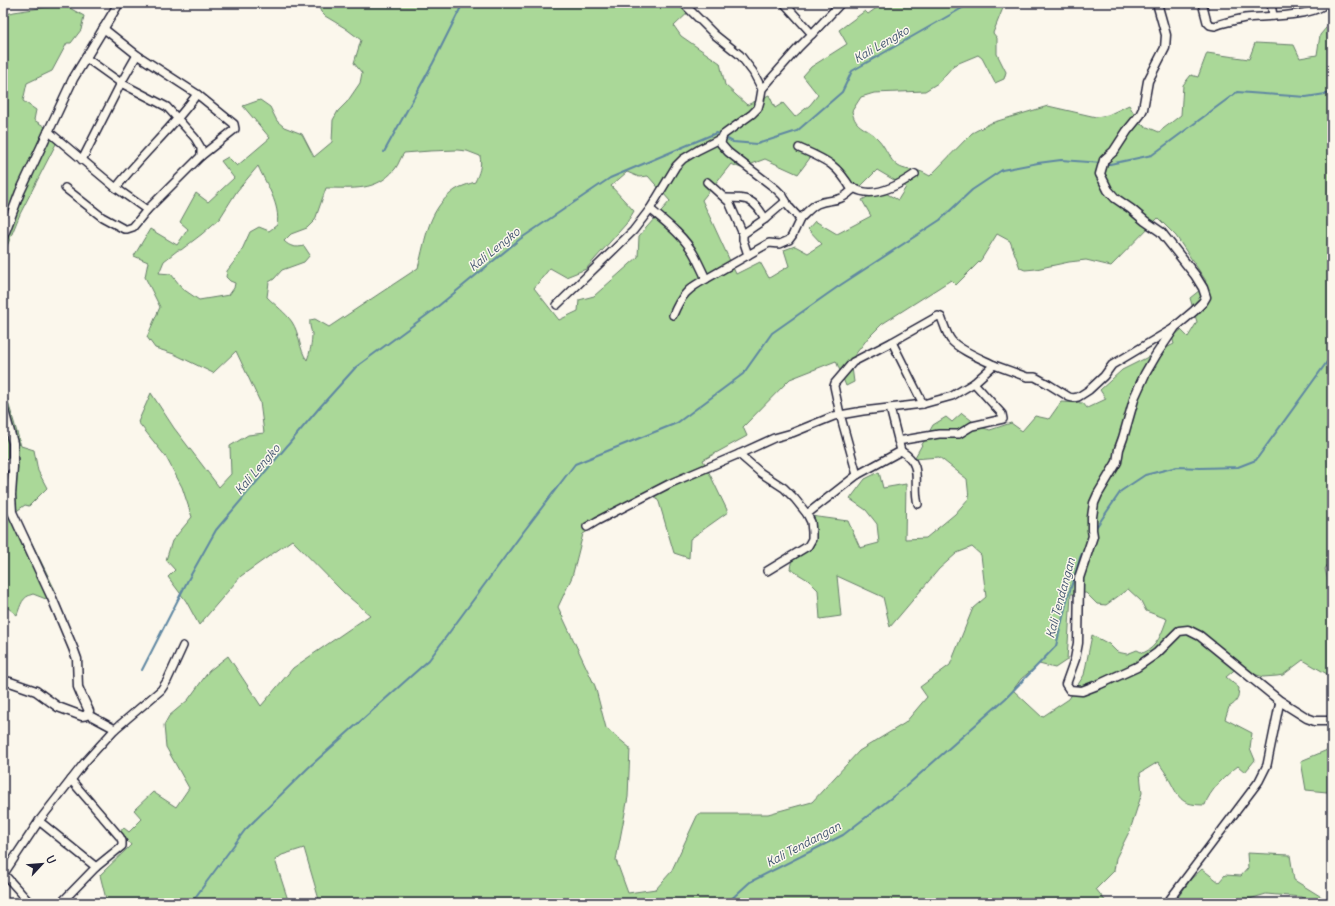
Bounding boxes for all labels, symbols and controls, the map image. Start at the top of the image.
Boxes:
water label: Kali Lengko [851,22,912,66]
water label: Kali Lengko [465,223,524,274]
water label: Kali Lengko [231,440,284,497]
water label: Kali Tendangan [1042,555,1078,640]
water label: Kali Tendangan [763,817,844,870]
north arrow [22,844,62,884]
text: U [43,853,59,866]

